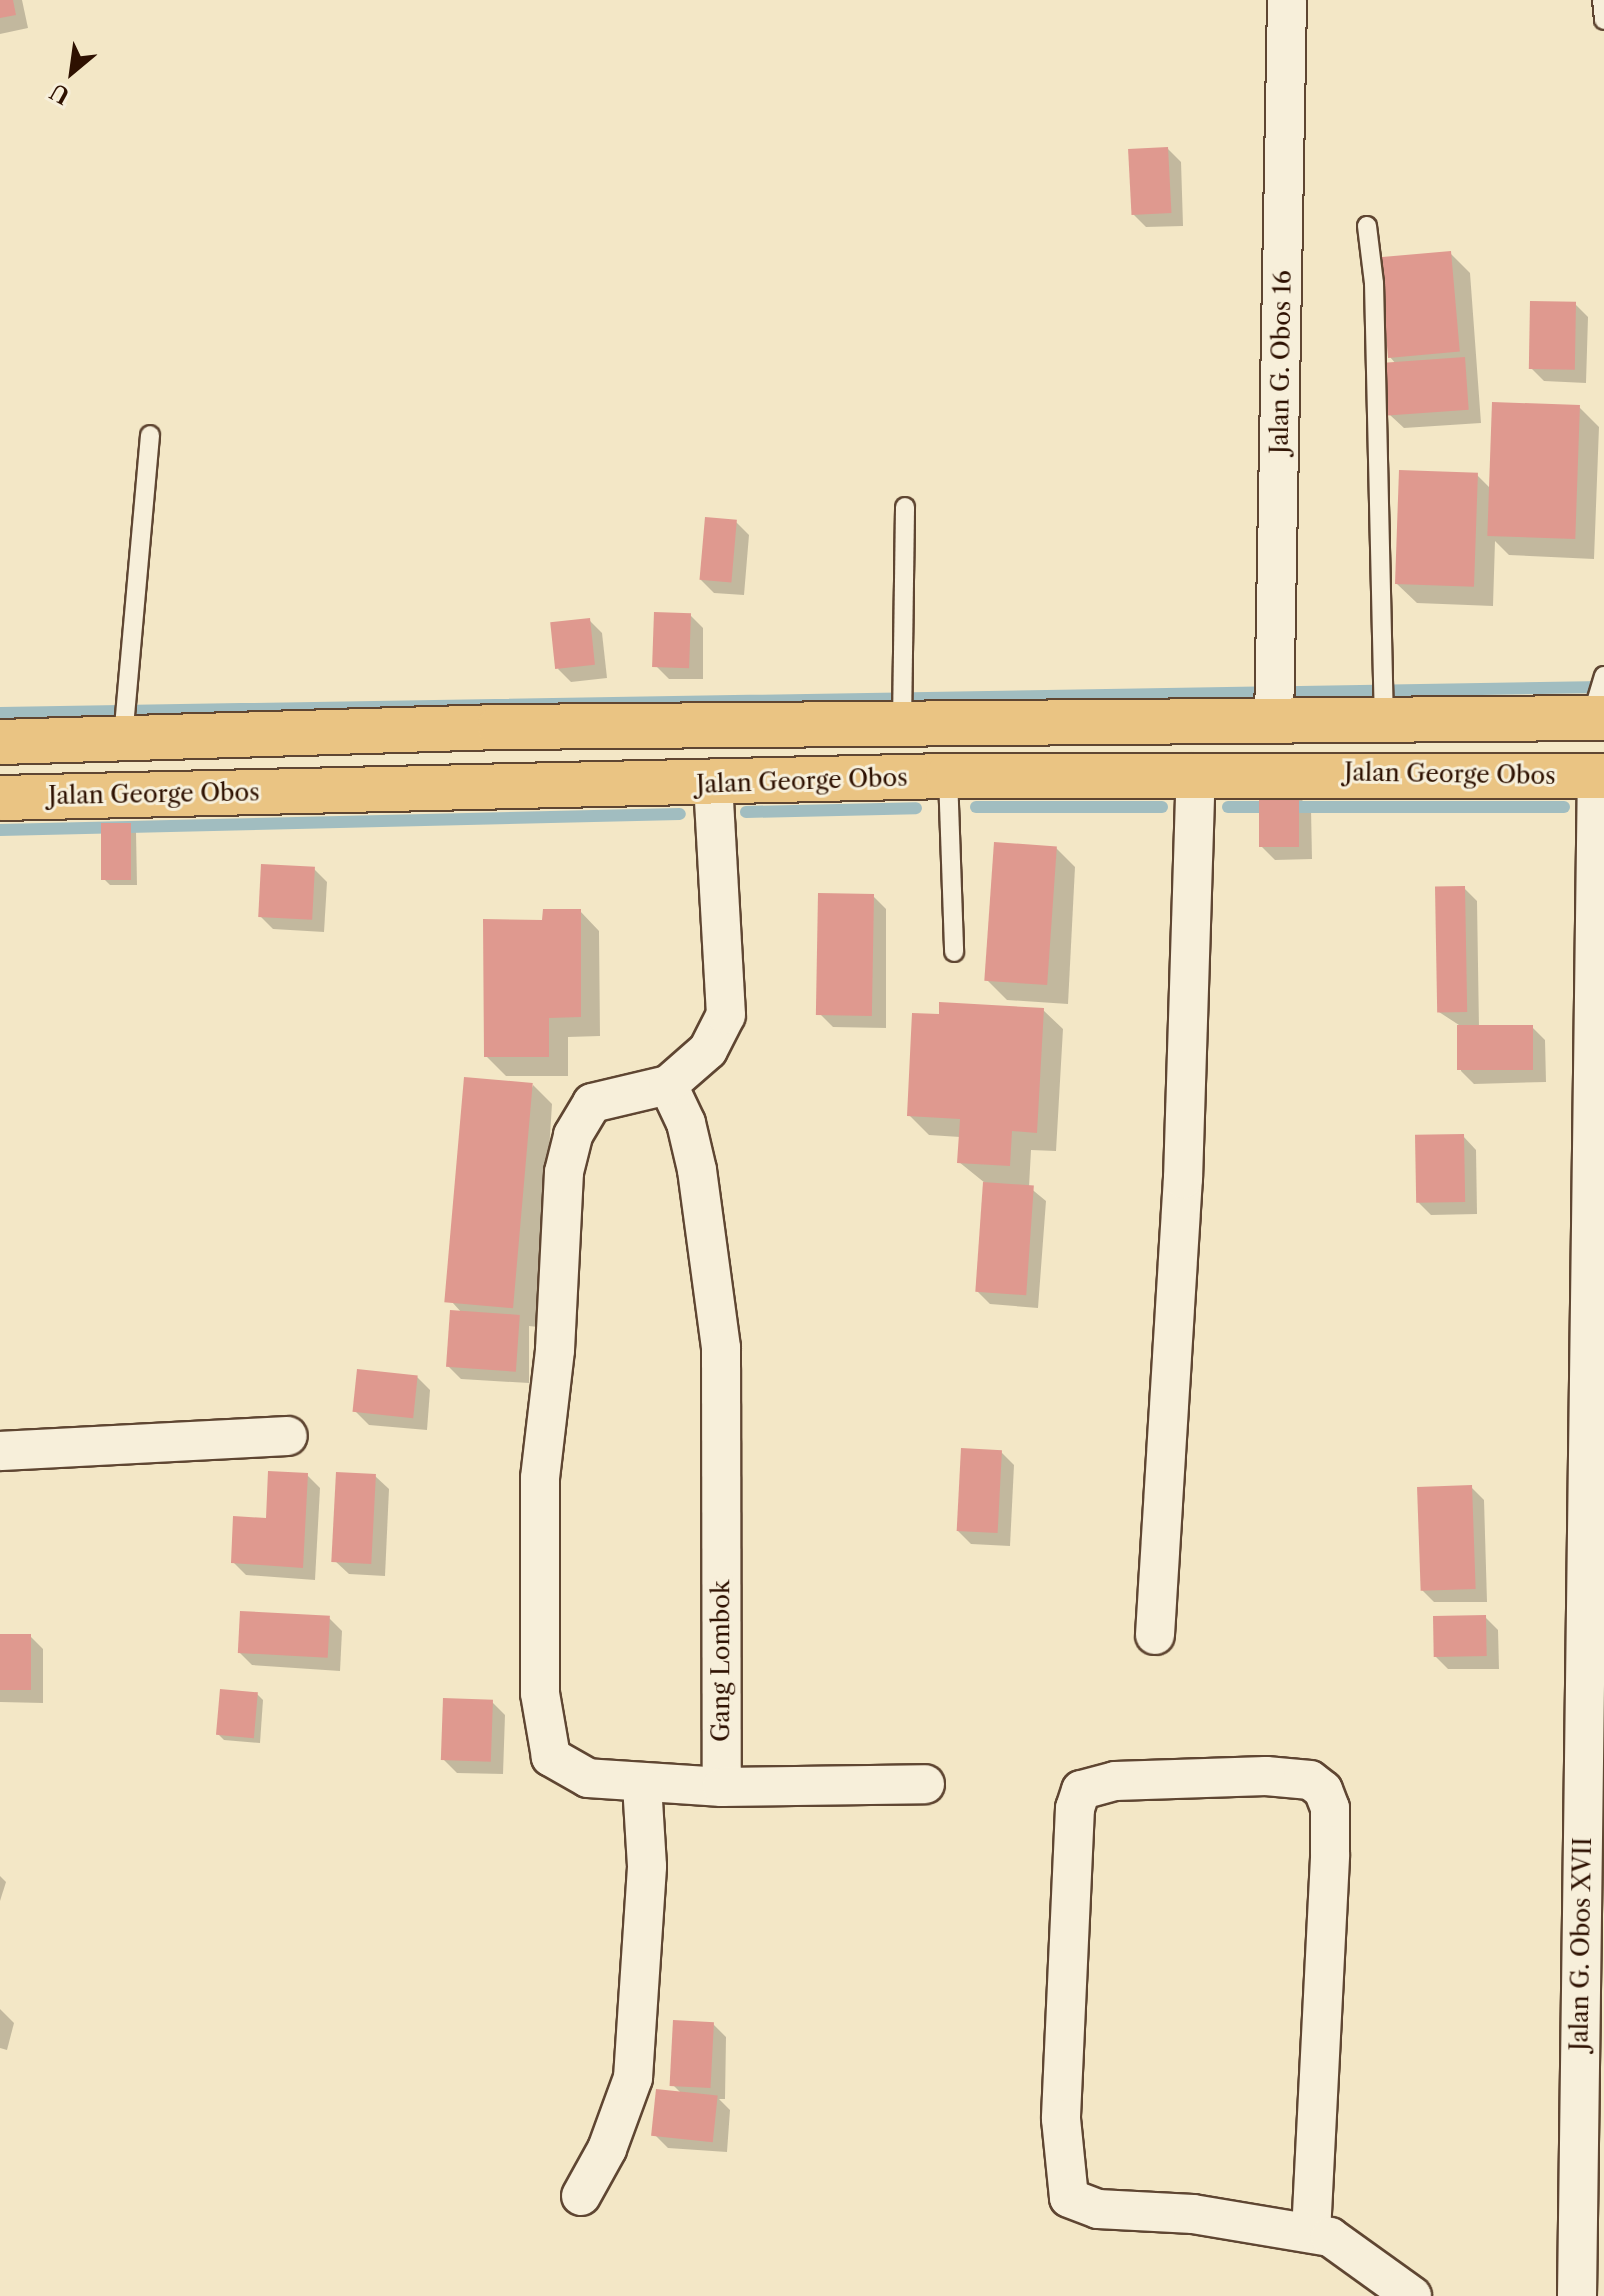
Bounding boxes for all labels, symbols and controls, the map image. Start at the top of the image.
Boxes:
north arrow [32,32,112,112]
text: U [46,77,74,110]
street label: Jalan G. Obos 16 [1265,270,1297,454]
street label: Jalan George Obos [1344,758,1556,790]
street label: Jalan George Obos [696,763,908,799]
street label: Jalan George Obos [48,778,260,810]
street label: Gang Lombok [707,1580,735,1742]
street label: Jalan G. Obos XVII [1565,1837,1597,2051]

